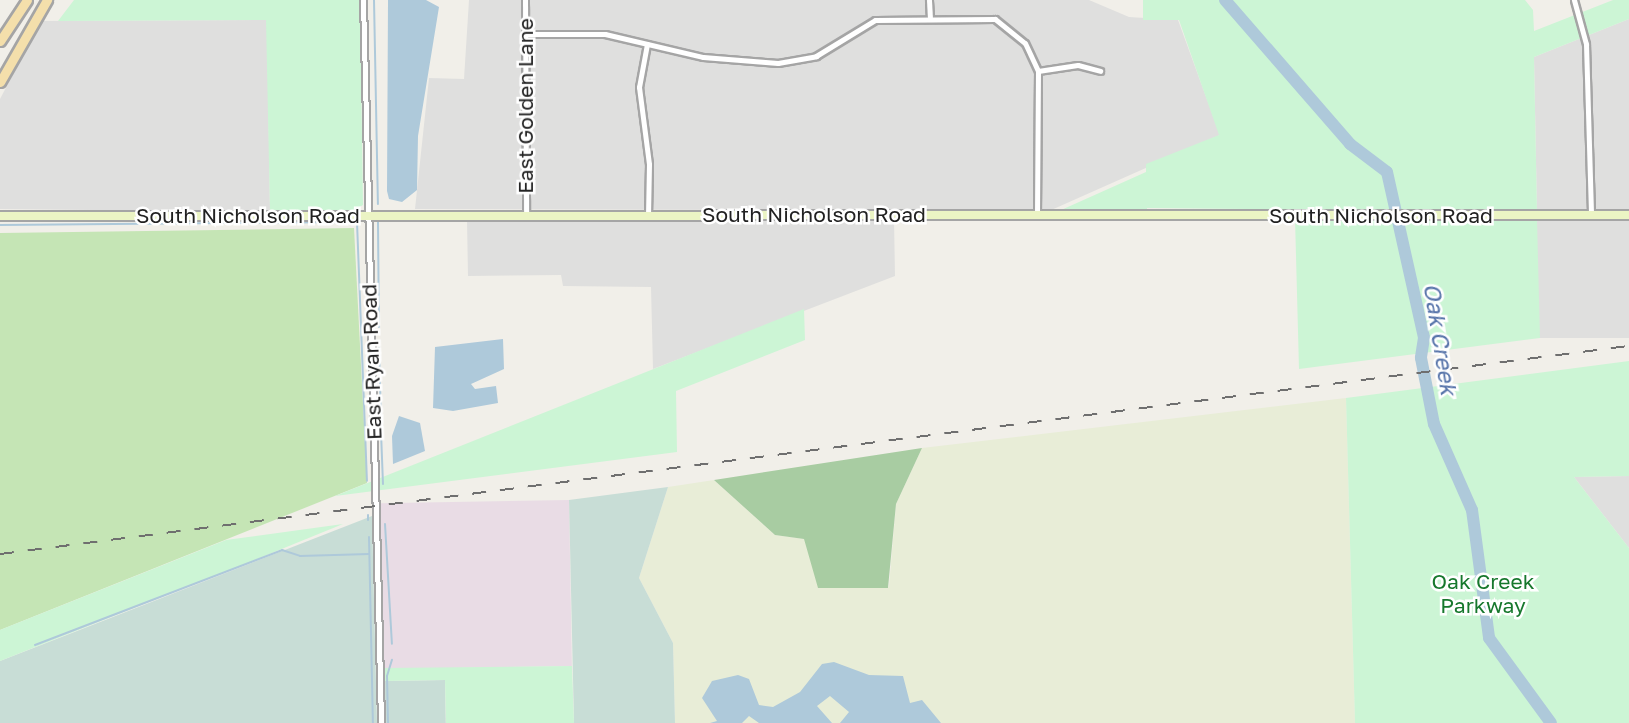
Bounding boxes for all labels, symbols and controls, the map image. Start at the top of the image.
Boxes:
street label: East Golden Lane [512,18,538,194]
street label: South Nicholson Road [702,201,926,227]
street label: South Nicholson Road [136,202,360,228]
street label: South Nicholson Road [1269,202,1493,228]
water label: Oak Creek [1419,281,1463,397]
street label: East Ryan Road [356,284,386,440]
park label: Oak Creek Parkway [1431,568,1535,618]

